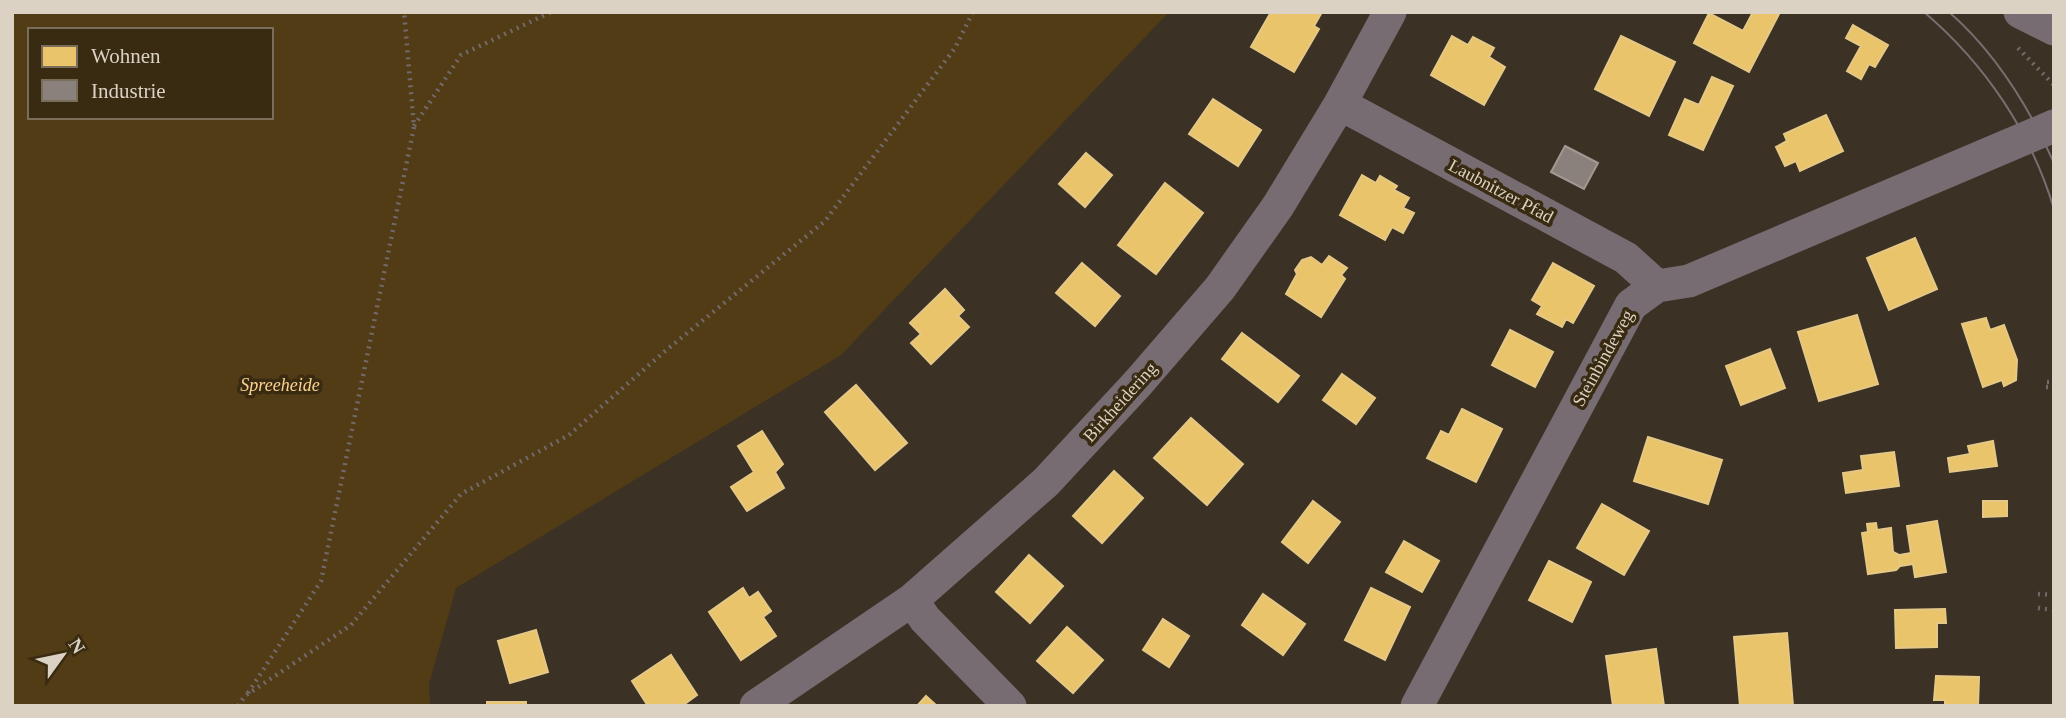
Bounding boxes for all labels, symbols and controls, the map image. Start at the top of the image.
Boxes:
legend [28,28,273,119]
text: Wohnen [91,44,161,68]
text: Industrie [91,79,166,103]
street label: Laubnitzer Pfad [1445,155,1557,227]
street label: Steinbindeweg [1568,306,1638,410]
street label: Birkheidering [1079,358,1161,446]
park label: Spreeheide [240,375,320,395]
north arrow [28,620,98,690]
text: N [64,635,90,658]

